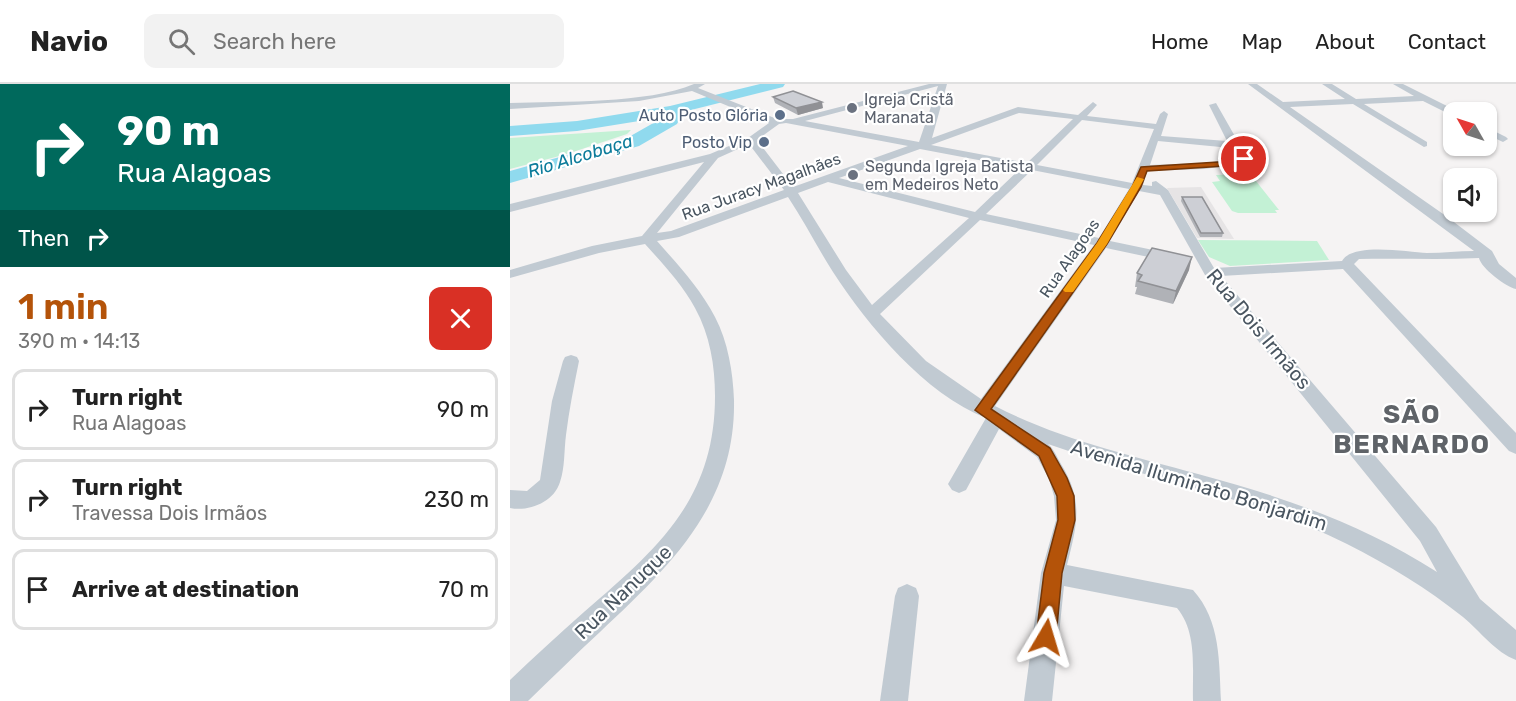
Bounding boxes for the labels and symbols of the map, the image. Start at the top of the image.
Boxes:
place label: Igreja Cristã Maranata [864,90,953,127]
marker: Igreja Cristã Maranata [845,101,859,115]
north arrow [1443,102,1497,156]
place label: Auto Posto Glória [639,106,768,125]
marker: Auto Posto Glória [773,108,787,122]
water label: Rio Alcobaça [525,129,636,182]
place label: Posto Vip [682,133,752,152]
pin [1218,133,1269,184]
marker: Posto Vip [757,135,771,149]
street label: Rua Juracy Magalhães [679,149,843,224]
place label: Segunda Igreja Batista em Medeiros Neto [865,157,1034,194]
marker: Segunda Igreja Batista em Medeiros Neto [846,168,860,182]
street label: Rua Alagoas [1035,215,1103,301]
street label: Rua Dois Irmãos [1202,264,1316,394]
district label: SÃO BERNARDO [1333,399,1491,460]
street label: Avenida Iluminato Bonjardim [1068,435,1330,535]
street label: Rua Nanuque [570,540,676,644]
position arrow [1014,605,1078,669]

